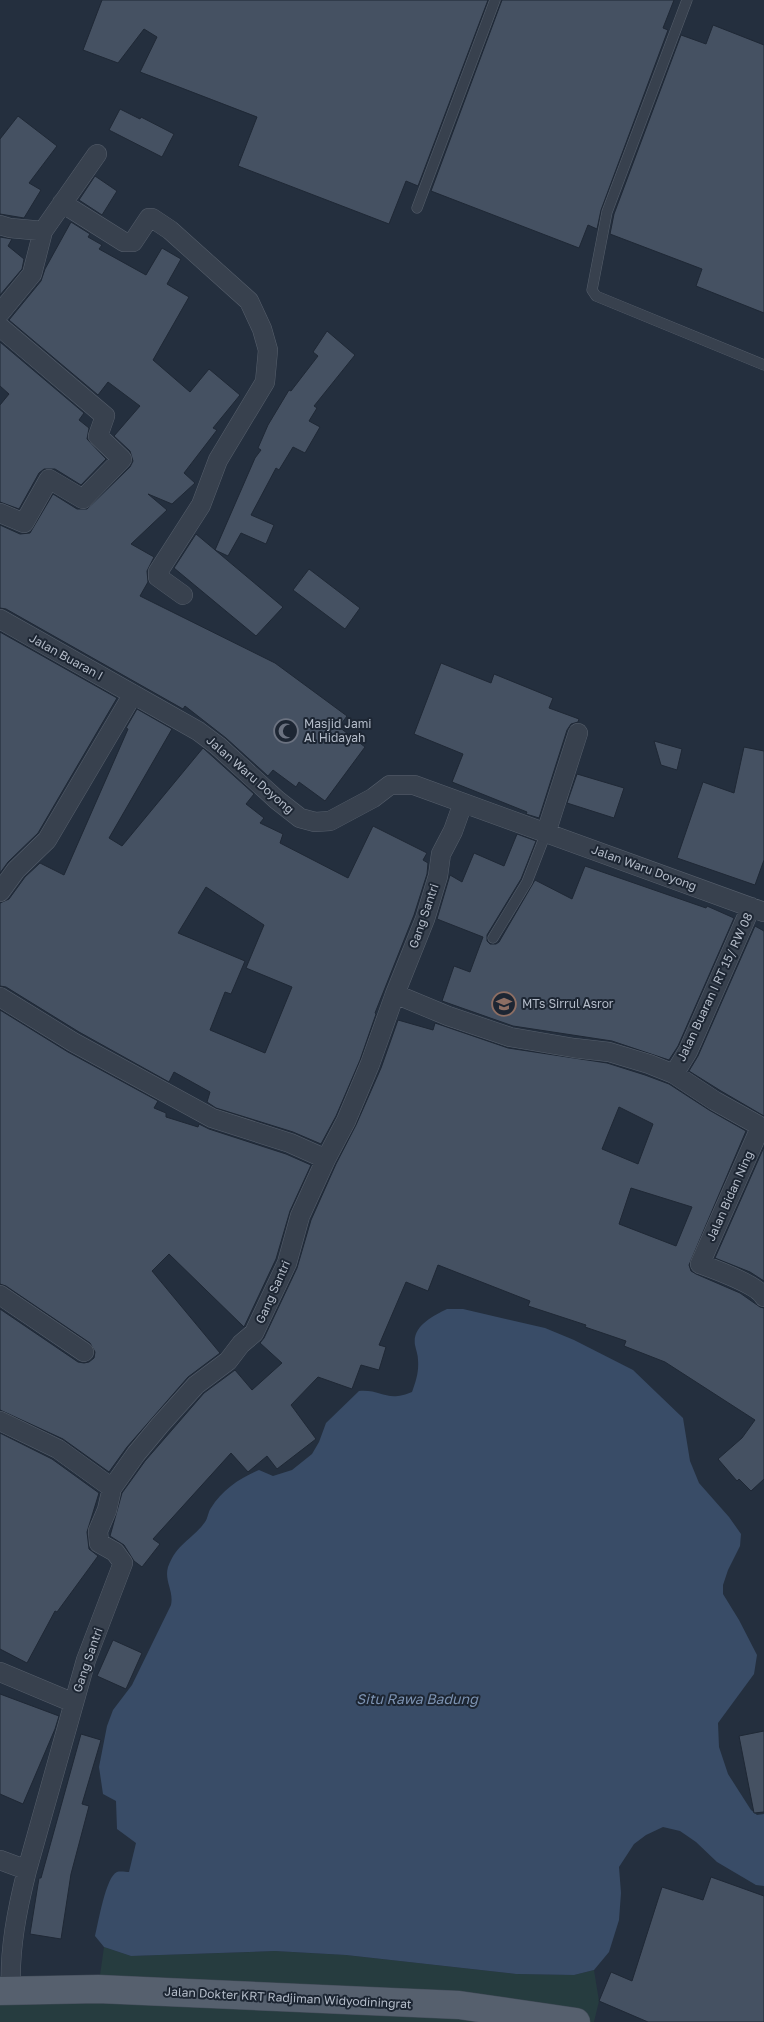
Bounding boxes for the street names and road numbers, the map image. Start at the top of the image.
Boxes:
street label: Jalan Buaran I [27,630,106,683]
street label: Jalan Waru Doyong [204,733,297,817]
street label: Jalan Waru Doyong [589,841,699,894]
street label: Gang Santri [405,882,442,950]
street label: Jalan Buaran I RT 15/ RW 08 [673,910,756,1064]
street label: Jalan Bidan Ning [703,1148,756,1243]
street label: Gang Santri [252,1258,293,1326]
street label: Gang Santri [69,1626,106,1694]
street label: Jalan Dokter KRT Radjiman Widyodiningrat [164,1984,412,2011]

